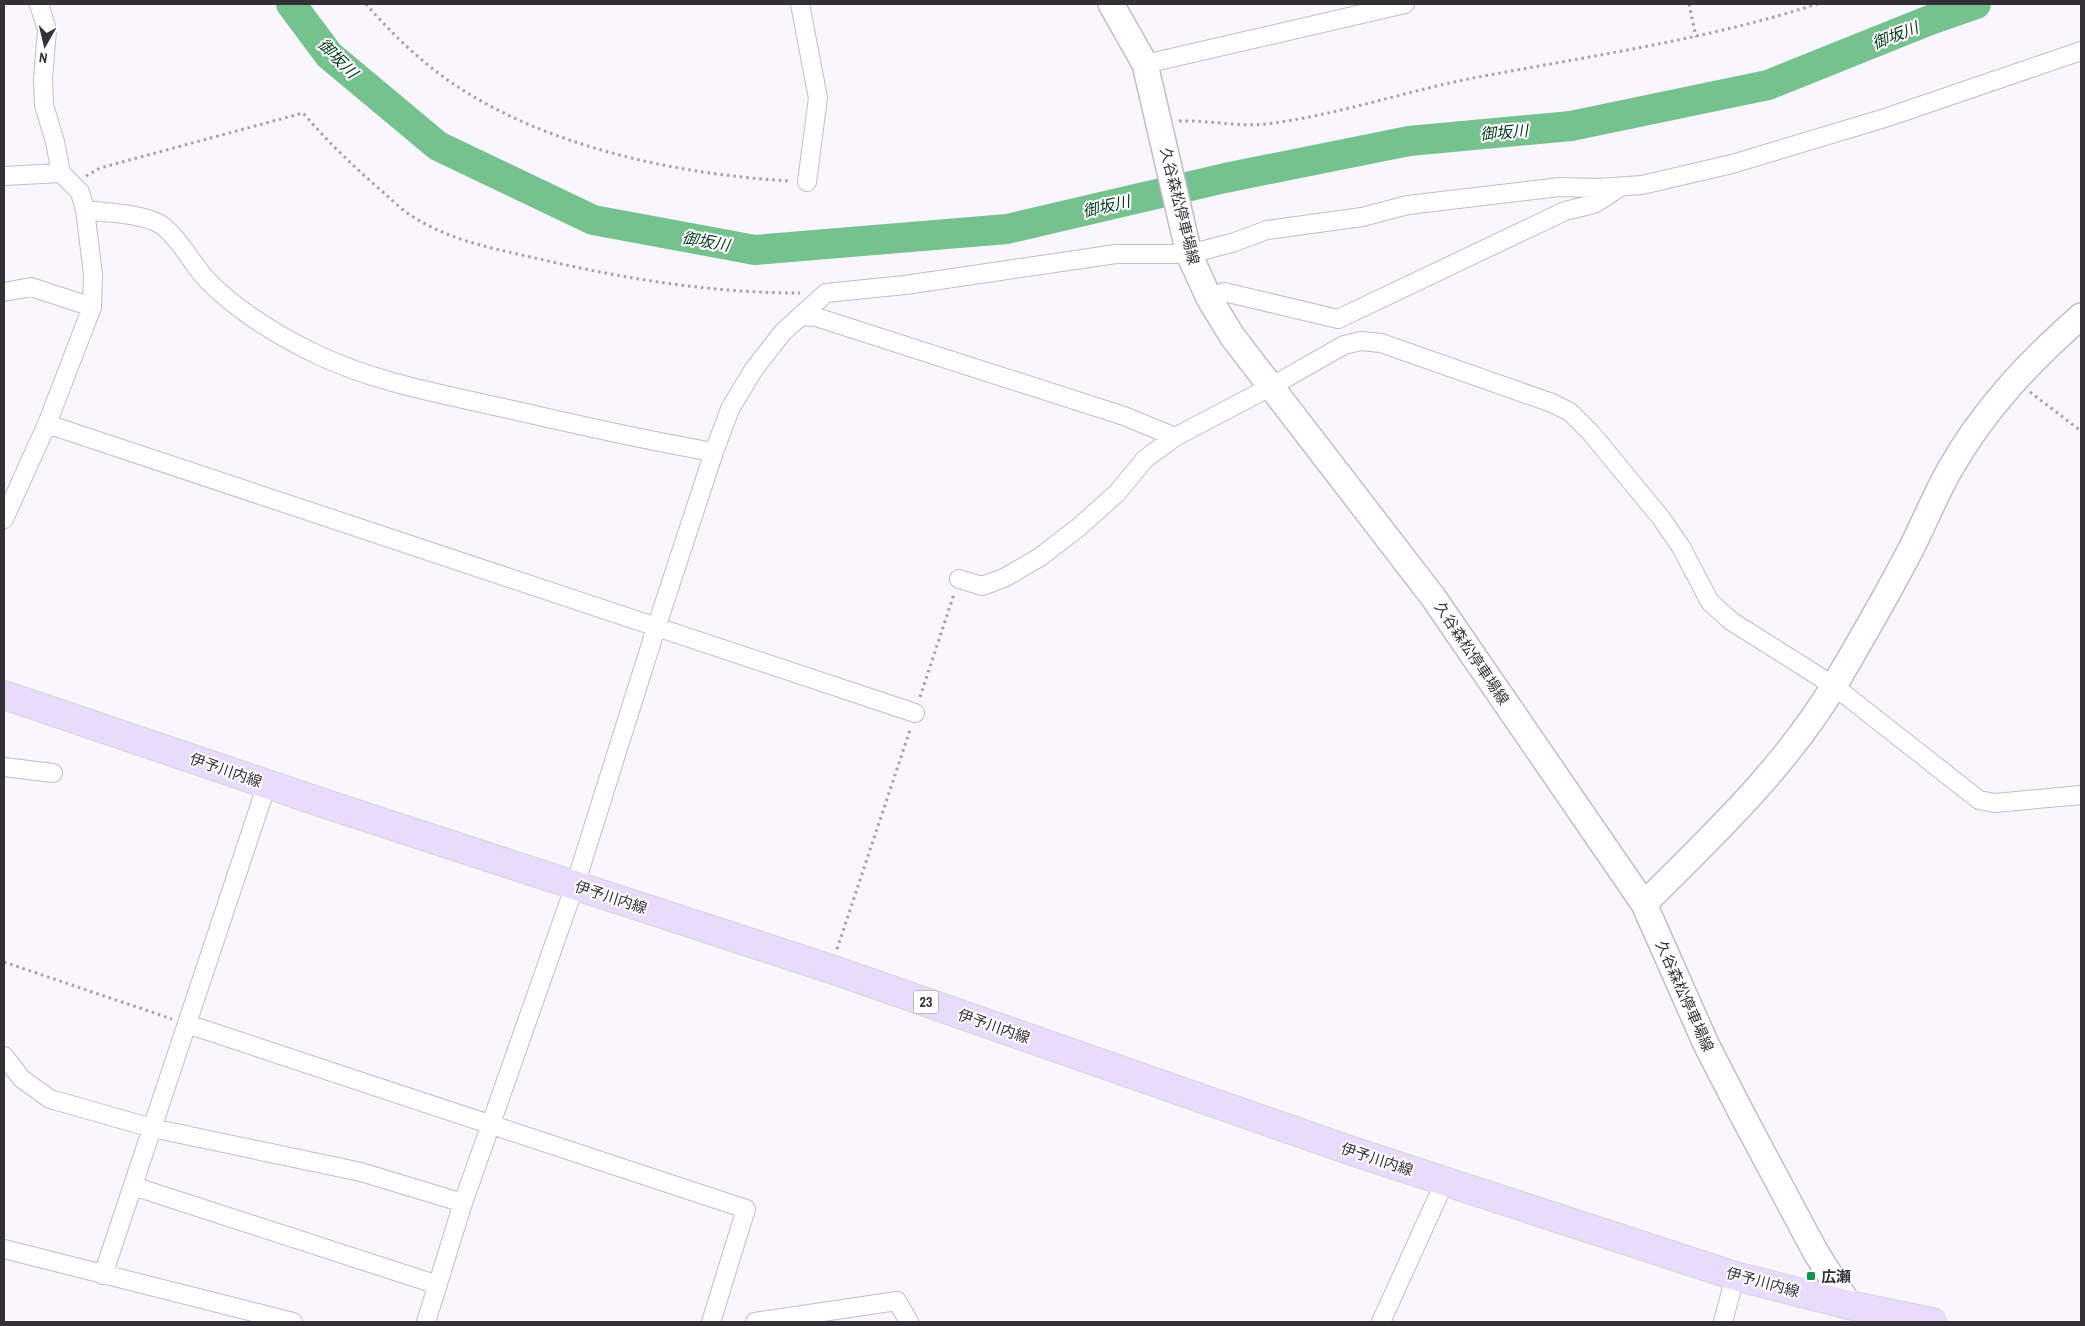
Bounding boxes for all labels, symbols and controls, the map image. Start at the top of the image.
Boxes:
water label: 御坂川 [1869,15,1923,54]
north arrow [20,20,70,70]
water label: 御坂川 [313,33,364,84]
text: N [38,48,49,67]
water label: 御坂川 [1479,119,1531,145]
street label: 久谷森松停車場線 [1155,145,1205,267]
water label: 御坂川 [1080,189,1134,222]
water label: 御坂川 [680,226,734,256]
street label: 久谷森松停車場線 [1430,597,1514,709]
street label: 伊予川内線 [187,748,265,792]
street label: 伊予川内線 [572,875,650,919]
street label: 久谷森松停車場線 [1651,937,1719,1055]
road number: 23 [914,990,938,1014]
street label: 伊予川内線 [955,1004,1033,1048]
street label: 伊予川内線 [1338,1137,1416,1181]
street label: 伊予川内線 [1724,1262,1802,1302]
place label: 広瀬 [1821,1266,1851,1287]
marker: 広瀬 [1805,1270,1817,1282]

